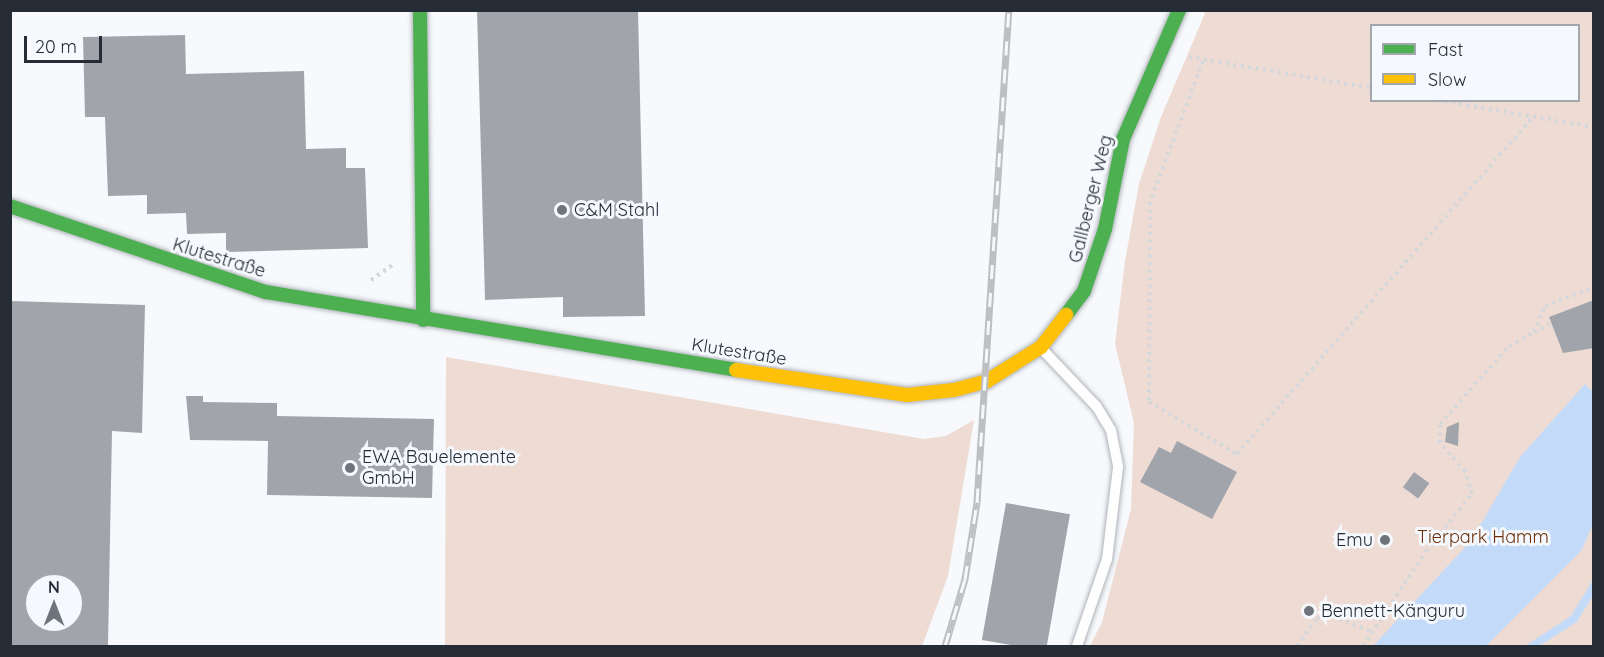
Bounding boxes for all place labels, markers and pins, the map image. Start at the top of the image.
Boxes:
place label: C&M Stahl [574,199,659,221]
marker: C&M Stahl [555,203,569,217]
place label: EWA Bauelemente GmbH [362,447,516,490]
marker: EWA Bauelemente GmbH [343,461,357,475]
place label: Emu [1336,529,1373,551]
marker: Emu [1378,533,1392,547]
place label: Bennett-Känguru [1321,600,1465,622]
marker: Bennett-Känguru [1302,604,1316,618]

